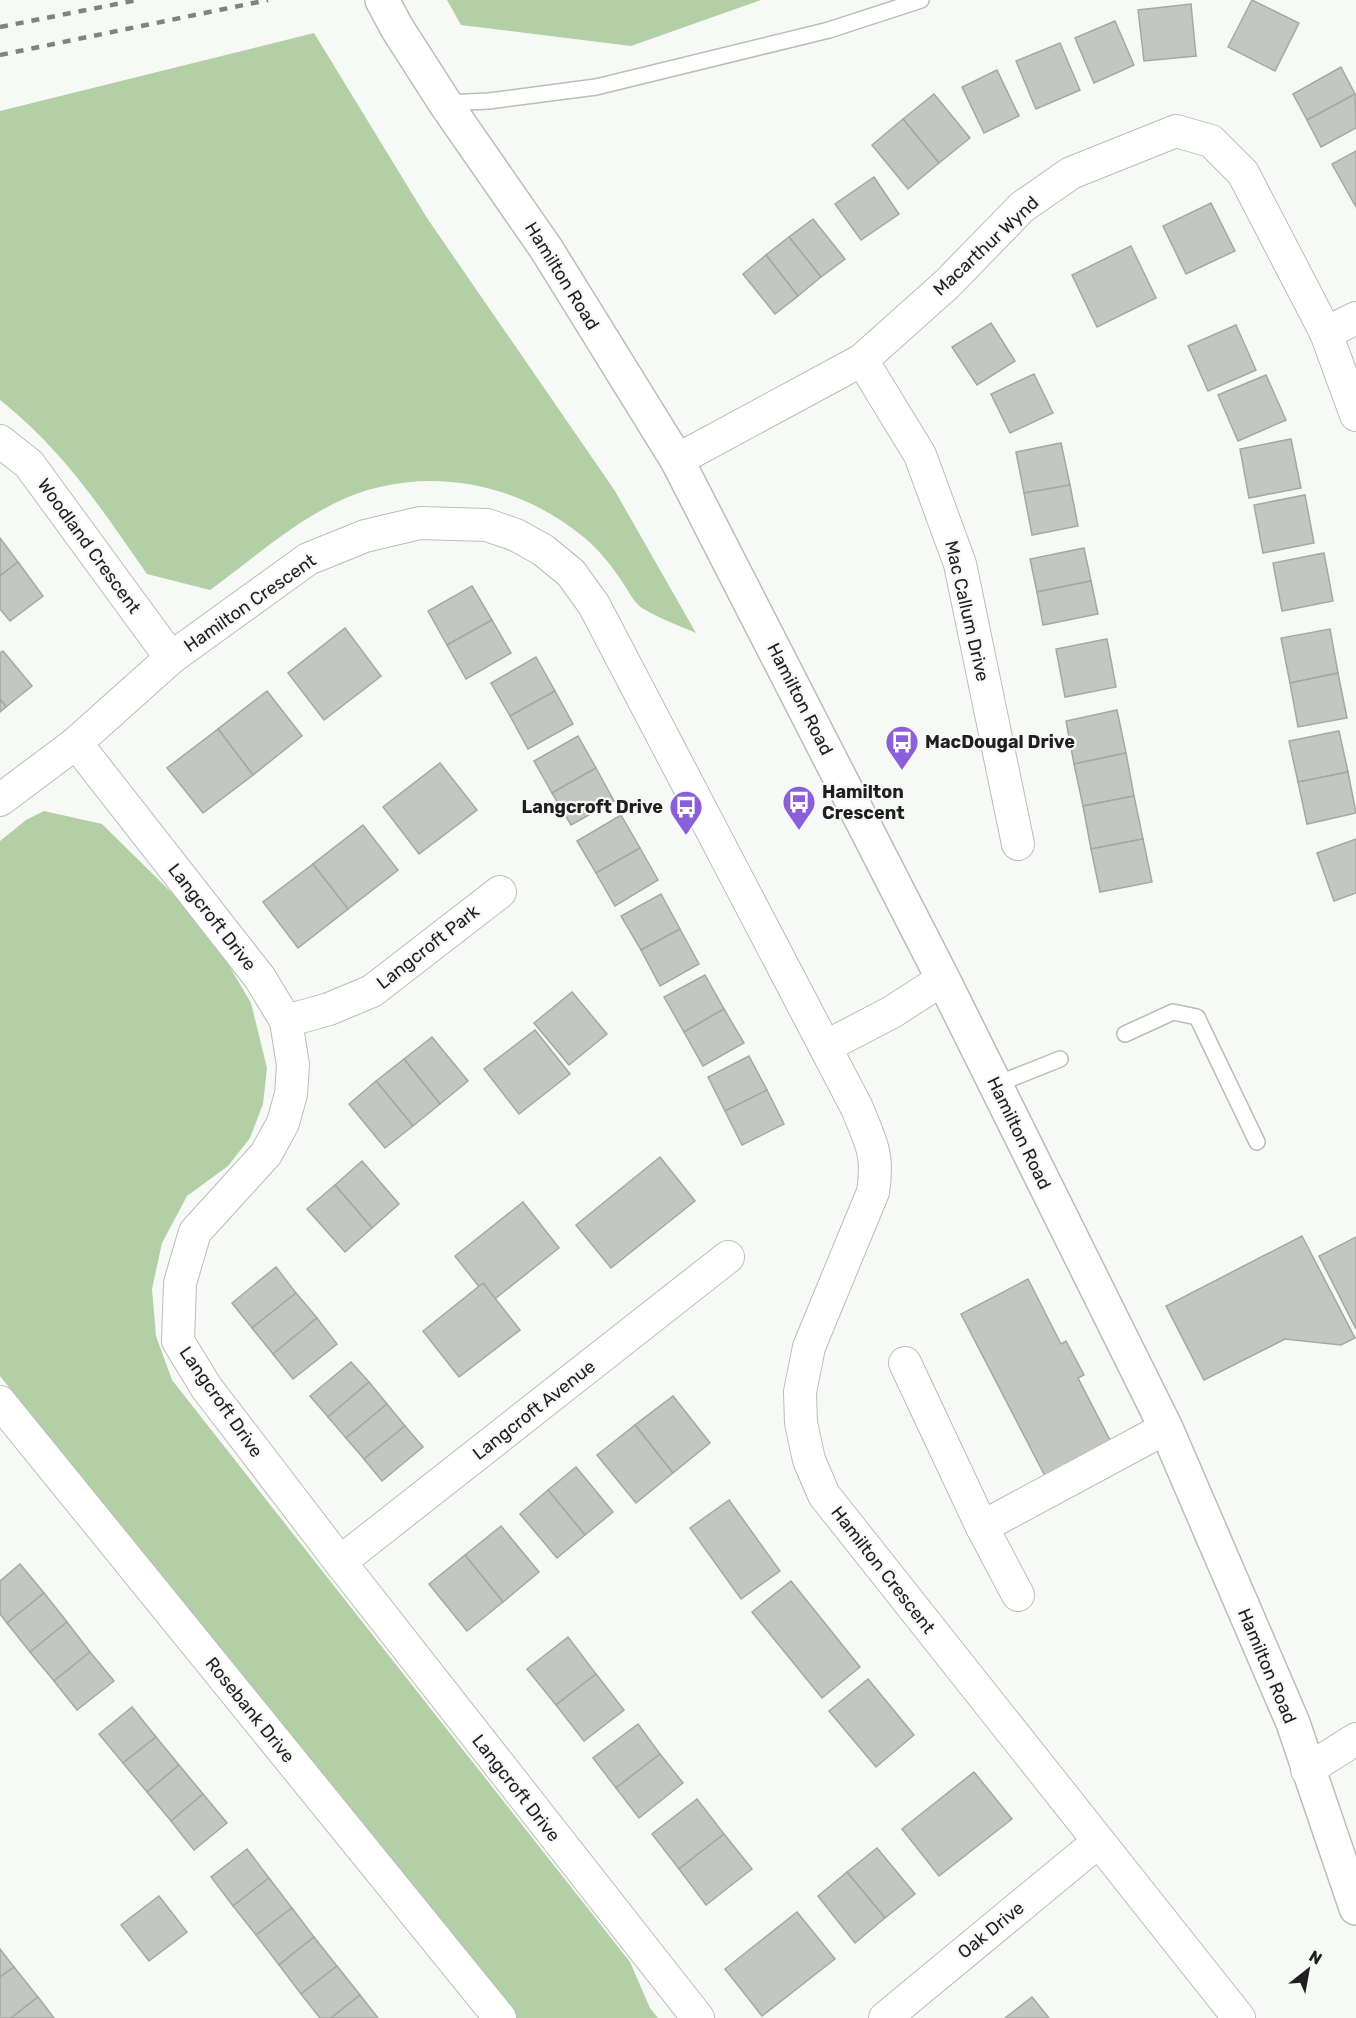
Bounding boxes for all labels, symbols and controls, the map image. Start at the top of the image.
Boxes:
street label: Macarthur Wynd [929,191,1043,301]
street label: Hamilton Road [520,218,604,334]
street label: Woodland Crescent [33,474,145,618]
street label: Mac Callum Drive [940,538,994,684]
street label: Hamilton Crescent [180,549,320,657]
street label: Hamilton Road [762,639,838,759]
bus stop icon: MacDougal Drive [884,724,920,771]
place label: MacDougal Drive [925,731,1075,753]
place label: Hamilton Crescent [822,781,905,824]
bus stop icon: Hamilton Crescent [781,784,817,831]
bus stop icon: Langcroft Drive [668,789,704,836]
place label: Langcroft Drive [522,796,663,818]
street label: Langcroft Drive [163,859,261,975]
street label: Langcroft Park [372,900,484,994]
street label: Hamilton Road [982,1073,1056,1193]
street label: Langcroft Drive [175,1342,267,1462]
street label: Langcroft Avenue [468,1355,600,1465]
street label: Hamilton Crescent [826,1502,940,1638]
street label: Hamilton Road [1233,1605,1301,1727]
street label: Rosebank Drive [201,1653,299,1767]
street label: Langcroft Drive [467,1730,565,1846]
street label: Oak Drive [953,1897,1029,1963]
north arrow [1278,1940,1338,2000]
text: N [1306,1946,1325,1969]

